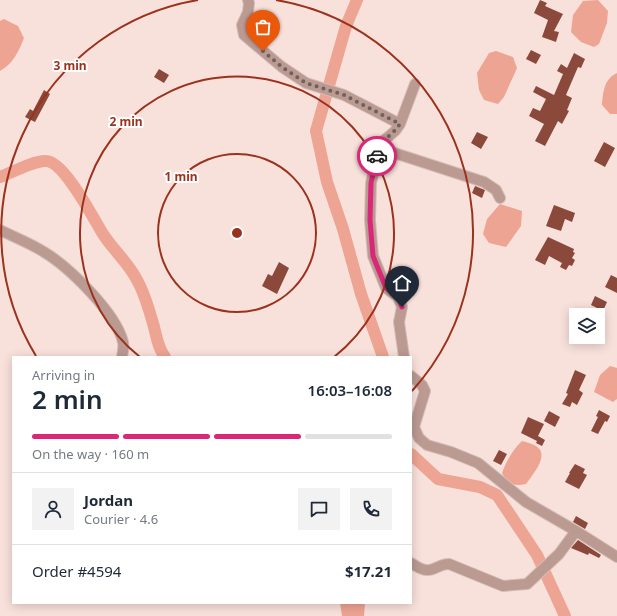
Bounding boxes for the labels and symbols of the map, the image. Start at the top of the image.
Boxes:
pin [246,10,280,51]
text: 3 min [53,57,87,74]
text: 2 min [109,113,143,130]
courier [357,136,397,176]
text: 1 min [164,168,198,185]
centre of rings [230,226,244,240]
pin [385,266,419,307]

